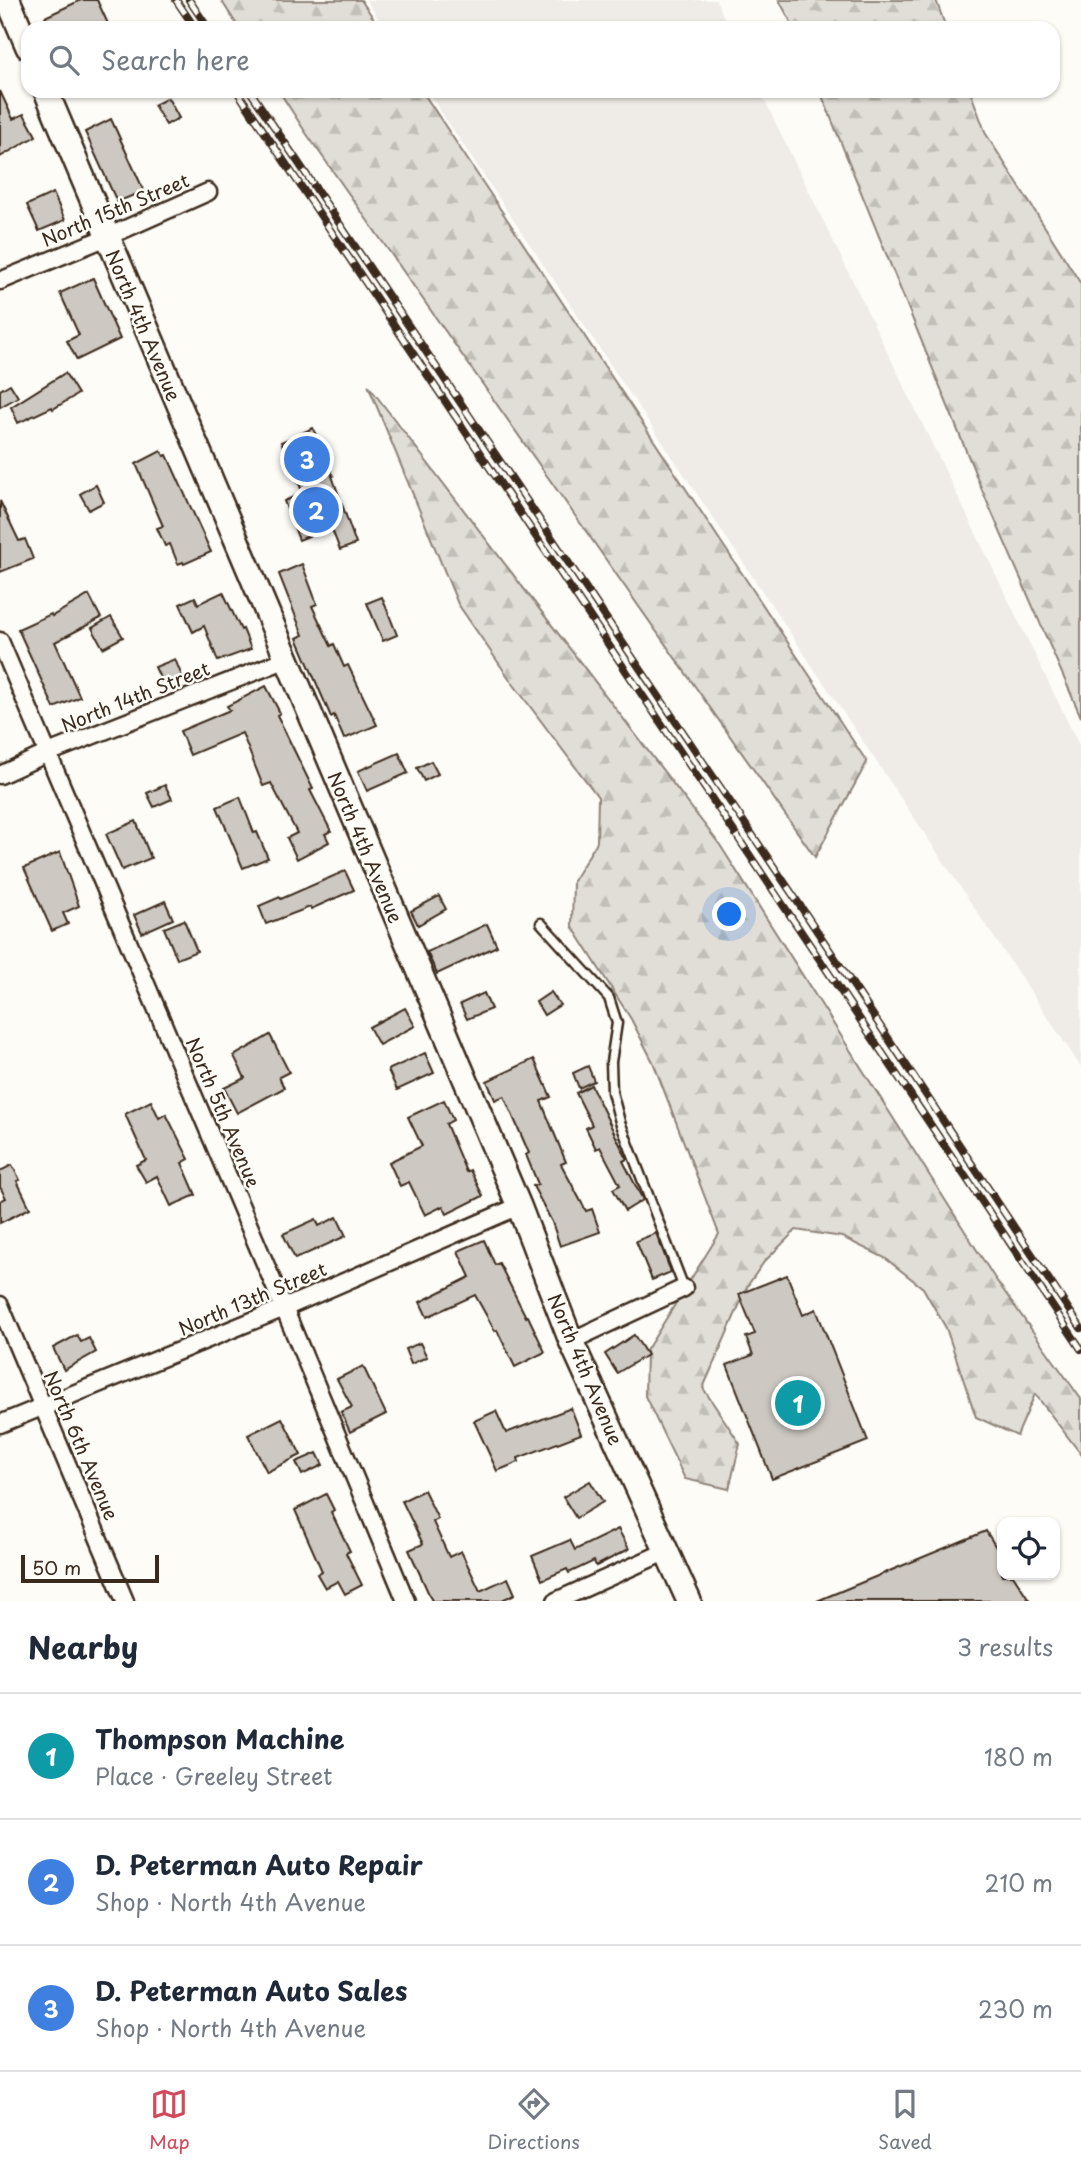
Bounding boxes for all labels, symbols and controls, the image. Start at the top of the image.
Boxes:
search box [21,21,1060,98]
text: Search here [101,40,250,79]
icon: search [45,41,83,79]
street label: North 15th Street [37,165,193,253]
street label: North 4th Avenue [99,245,189,405]
pin: 3 [284,433,330,485]
pin: 2 [293,484,339,536]
street label: North 14th Street [57,653,213,739]
street label: North 4th Avenue [321,767,411,927]
your location [712,897,746,931]
street label: North 5th Avenue [180,1033,268,1191]
street label: North 13th Street [174,1254,330,1342]
street label: North 4th Avenue [541,1289,631,1449]
street label: North 6th Avenue [38,1366,126,1524]
pin: 1 [775,1377,821,1429]
map controls [997,1517,1060,1580]
button: locate [997,1517,1060,1580]
scale bar [21,1552,159,1584]
text: 50 m [32,1553,81,1581]
text: Nearby [28,1624,138,1669]
text: 3 results [957,1629,1053,1664]
text: Thompson Machine [95,1719,345,1758]
text: 1 [46,1739,57,1774]
text: 180 m [984,1739,1053,1774]
text: Place · Greeley Street [95,1758,332,1793]
text: D. Peterman Auto Repair [95,1845,423,1884]
text: 2 [43,1865,59,1900]
text: 210 m [985,1865,1053,1900]
text: Shop · North 4th Avenue [95,1884,366,1919]
text: D. Peterman Auto Sales [95,1971,407,2010]
text: 3 [43,1991,59,2026]
text: 230 m [978,1991,1053,2026]
text: Shop · North 4th Avenue [95,2010,366,2045]
tab: Map [149,2085,190,2155]
tab: Directions [488,2085,580,2155]
tab: Saved [878,2085,932,2155]

